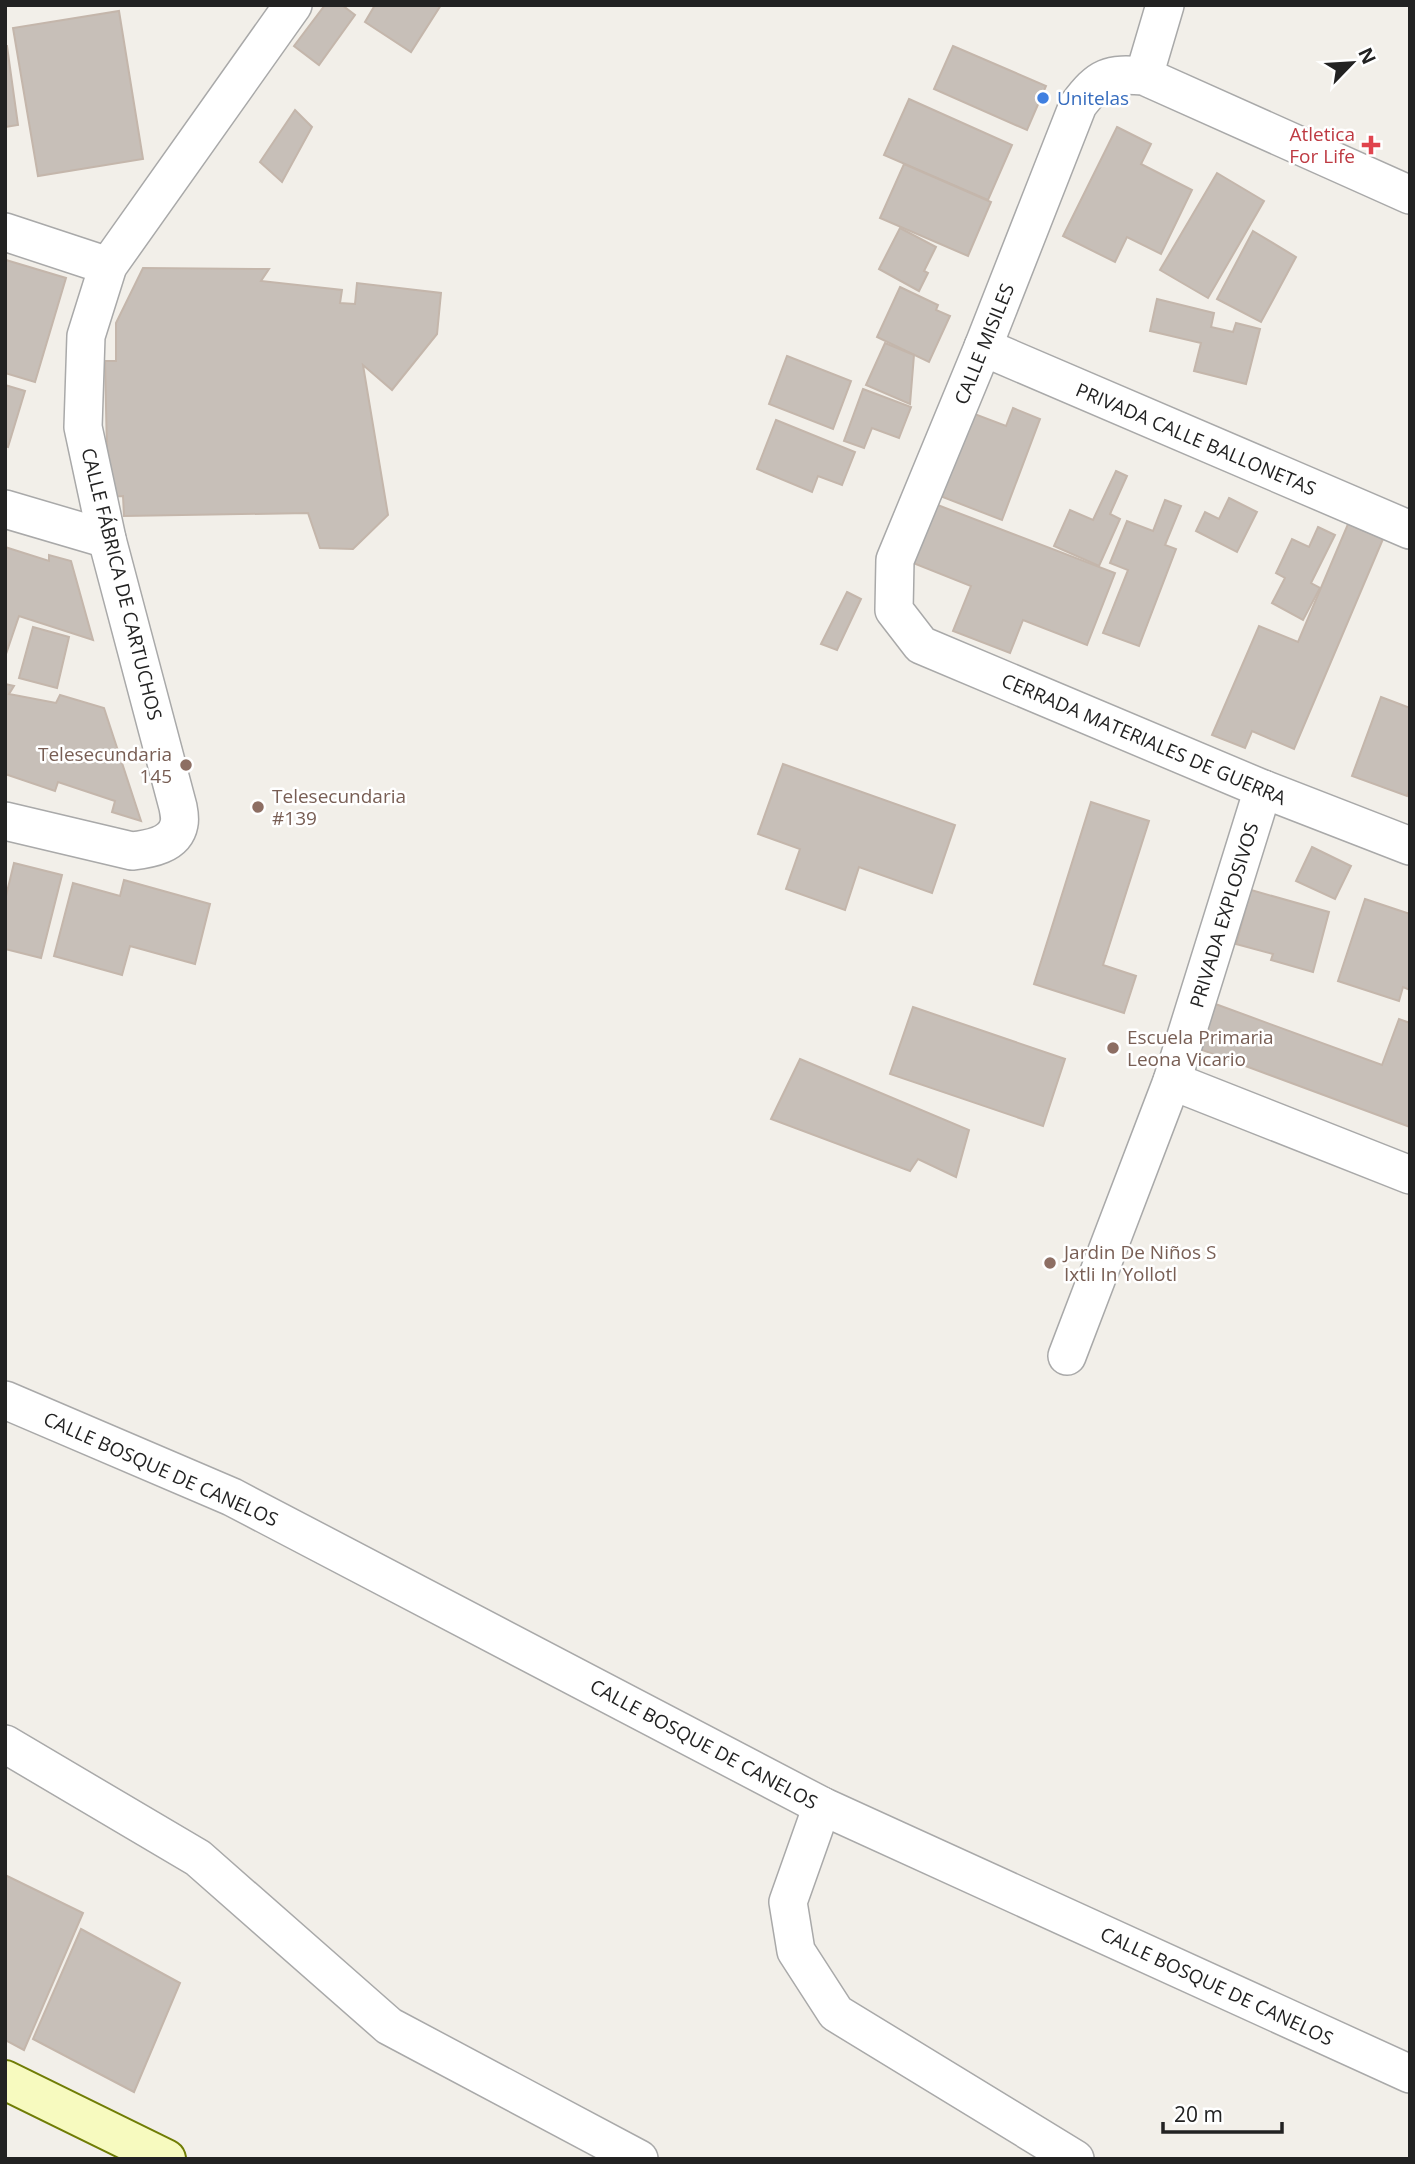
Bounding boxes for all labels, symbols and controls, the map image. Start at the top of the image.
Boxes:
north arrow [1317,28,1387,98]
text: N [1352,43,1382,68]
place label: Unitelas [1057,85,1129,111]
marker: Unitelas [1035,90,1051,106]
place label: Atletica For Life [1289,121,1355,169]
marker: Atletica For Life [1361,135,1381,155]
street label: CALLE MISILES [948,280,1020,408]
street label: PRIVADA CALLE BALLONETAS [1072,377,1320,501]
street label: CALLE FÁBRICA DE CARTUCHOS [76,445,168,723]
street label: CERRADA MATERIALES DE GUERRA [998,667,1290,811]
place label: Telesecundaria 145 [38,741,172,789]
marker: Telesecundaria 145 [178,757,194,773]
place label: Telesecundaria #139 [272,783,406,831]
marker: Telesecundaria #139 [250,799,266,815]
street label: PRIVADA EXPLOSIVOS [1183,819,1265,1011]
place label: Escuela Primaria Leona Vicario [1127,1024,1274,1072]
marker: Escuela Primaria Leona Vicario [1105,1040,1121,1056]
place label: Jardin De Niños S Ixtli In Yollotl [1062,1239,1216,1287]
marker: Jardin De Niños S Ixtli In Yollotl [1042,1255,1058,1271]
street label: CALLE BOSQUE DE CANELOS [40,1405,282,1533]
street label: CALLE BOSQUE DE CANELOS [586,1673,822,1815]
street label: CALLE BOSQUE DE CANELOS [1096,1921,1338,2051]
scale bar [1163,2090,1282,2134]
text: 20 m [1174,2100,1223,2128]

